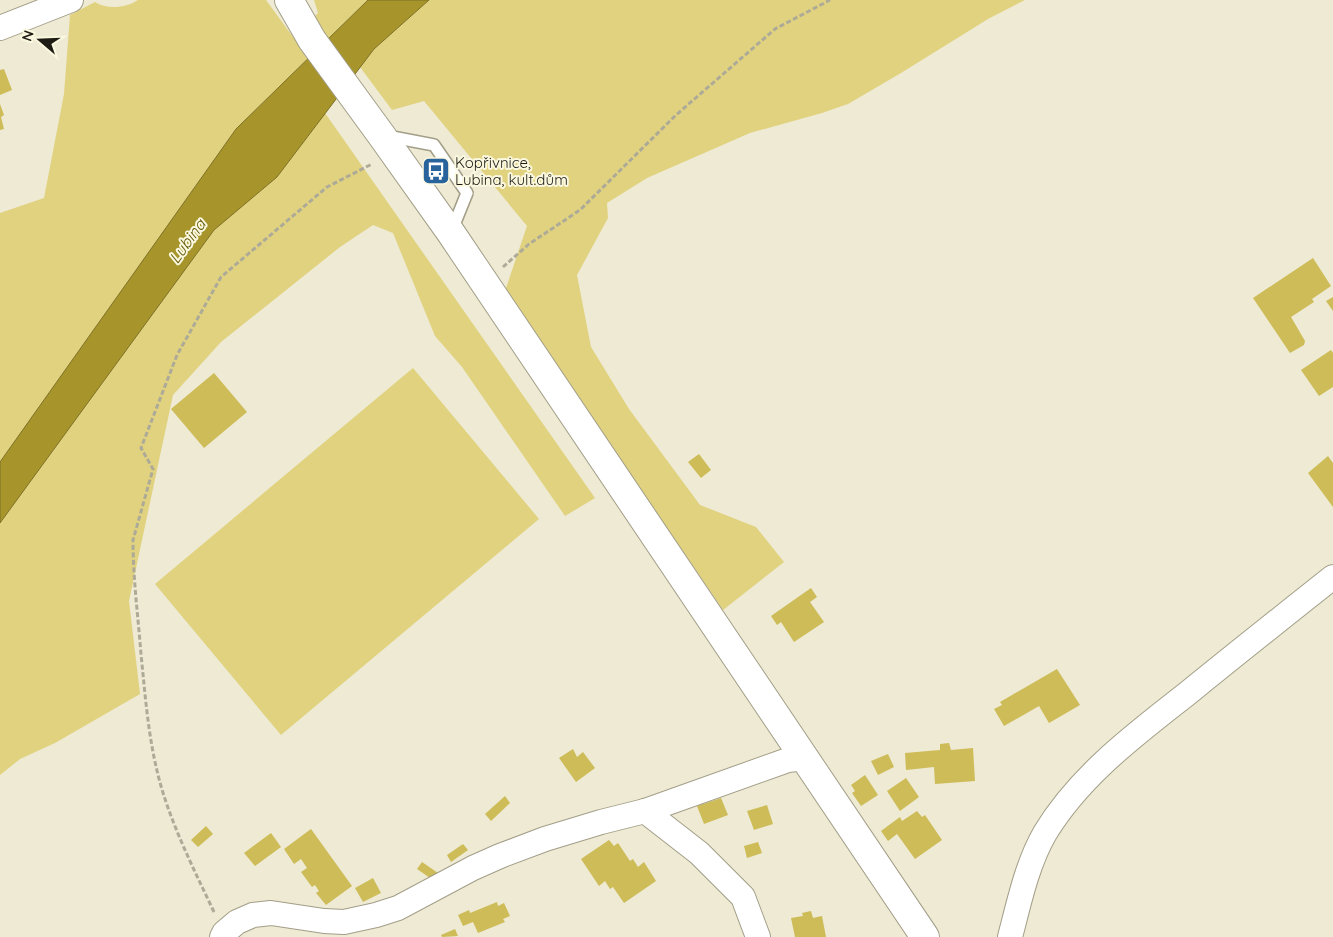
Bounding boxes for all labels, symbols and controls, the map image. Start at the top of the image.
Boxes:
north arrow [15,15,65,65]
text: N [18,28,38,44]
place label: Kopřivnice, Lubina, kult.dům [455,153,568,189]
bus stop icon: Kopřivnice, Lubina, kult.dům [421,156,451,186]
water label: Lubina [164,214,210,267]

